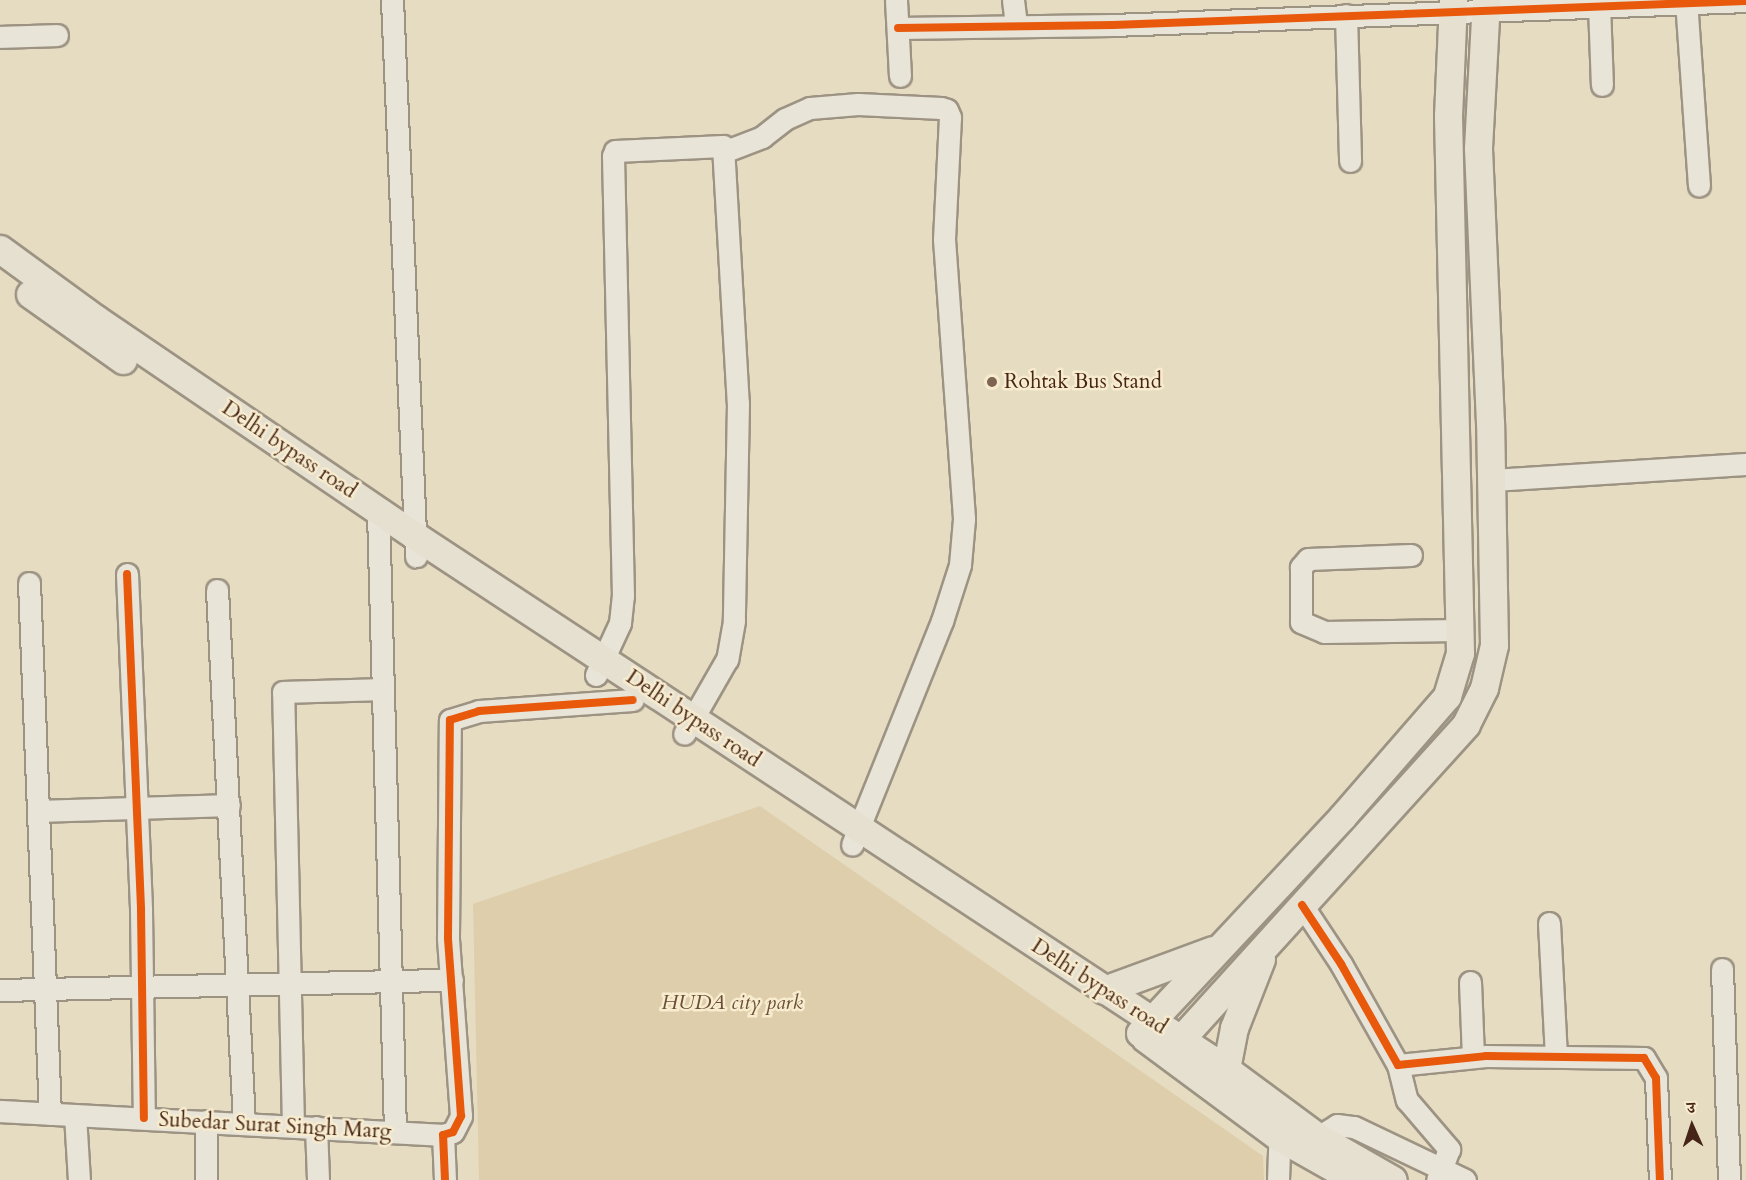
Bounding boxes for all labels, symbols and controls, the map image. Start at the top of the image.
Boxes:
place label: Rohtak Bus Stand [1004,369,1162,395]
marker: Rohtak Bus Stand [985,375,999,389]
street label: Delhi bypass road [217,396,361,504]
street label: Delhi bypass road [621,665,765,773]
street label: Delhi bypass road [1026,934,1172,1040]
park label: HUDA city park [661,990,803,1016]
north arrow [1662,1096,1722,1156]
text: उ [1686,1097,1696,1119]
street label: Subedar Surat Singh Marg [158,1107,392,1145]

